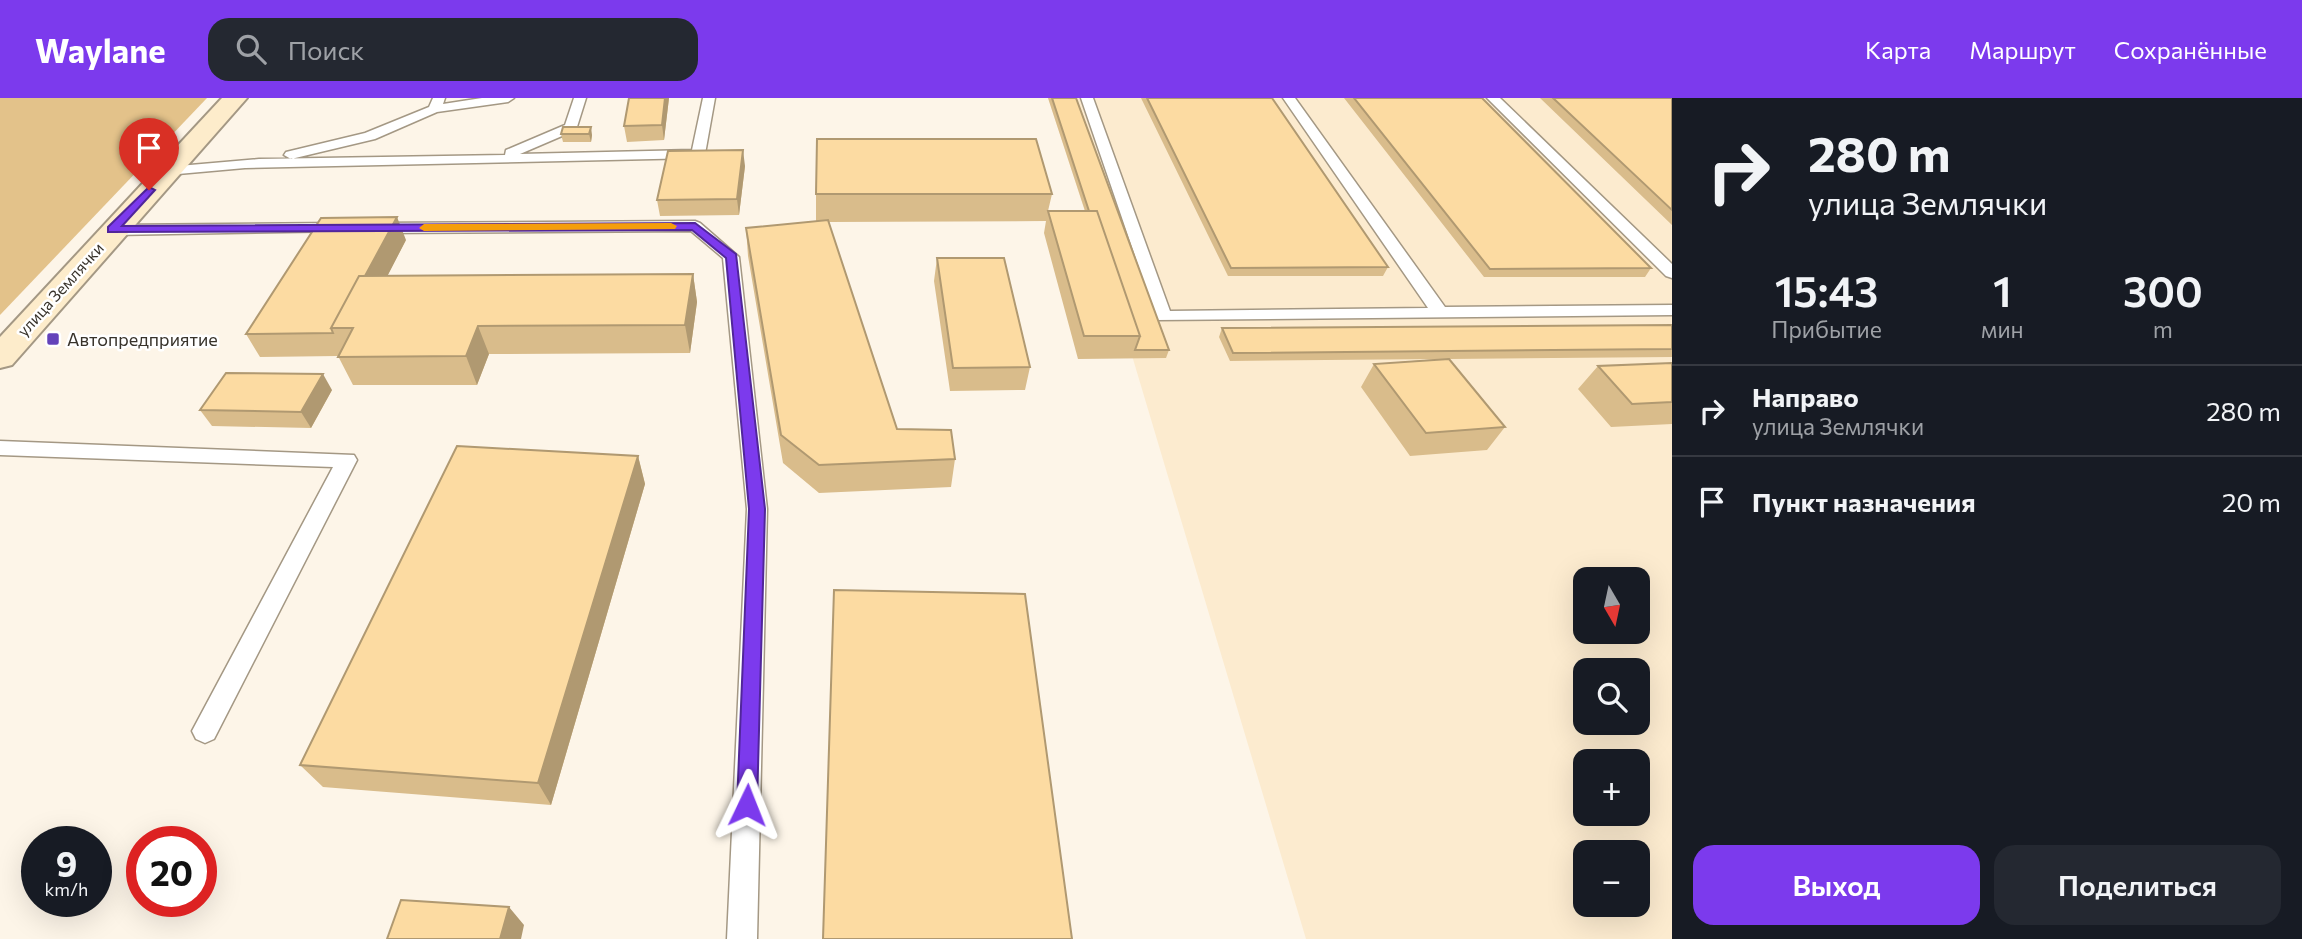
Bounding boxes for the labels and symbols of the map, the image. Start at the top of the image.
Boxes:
pin [119,118,179,190]
street label: улица Землячки [13,238,107,340]
place label: Автопредприятие [67,328,218,350]
marker: Автопредприятие [45,331,61,347]
north arrow [1573,567,1650,644]
position arrow [710,768,784,842]
speed limit sign: 20 [126,826,217,917]

